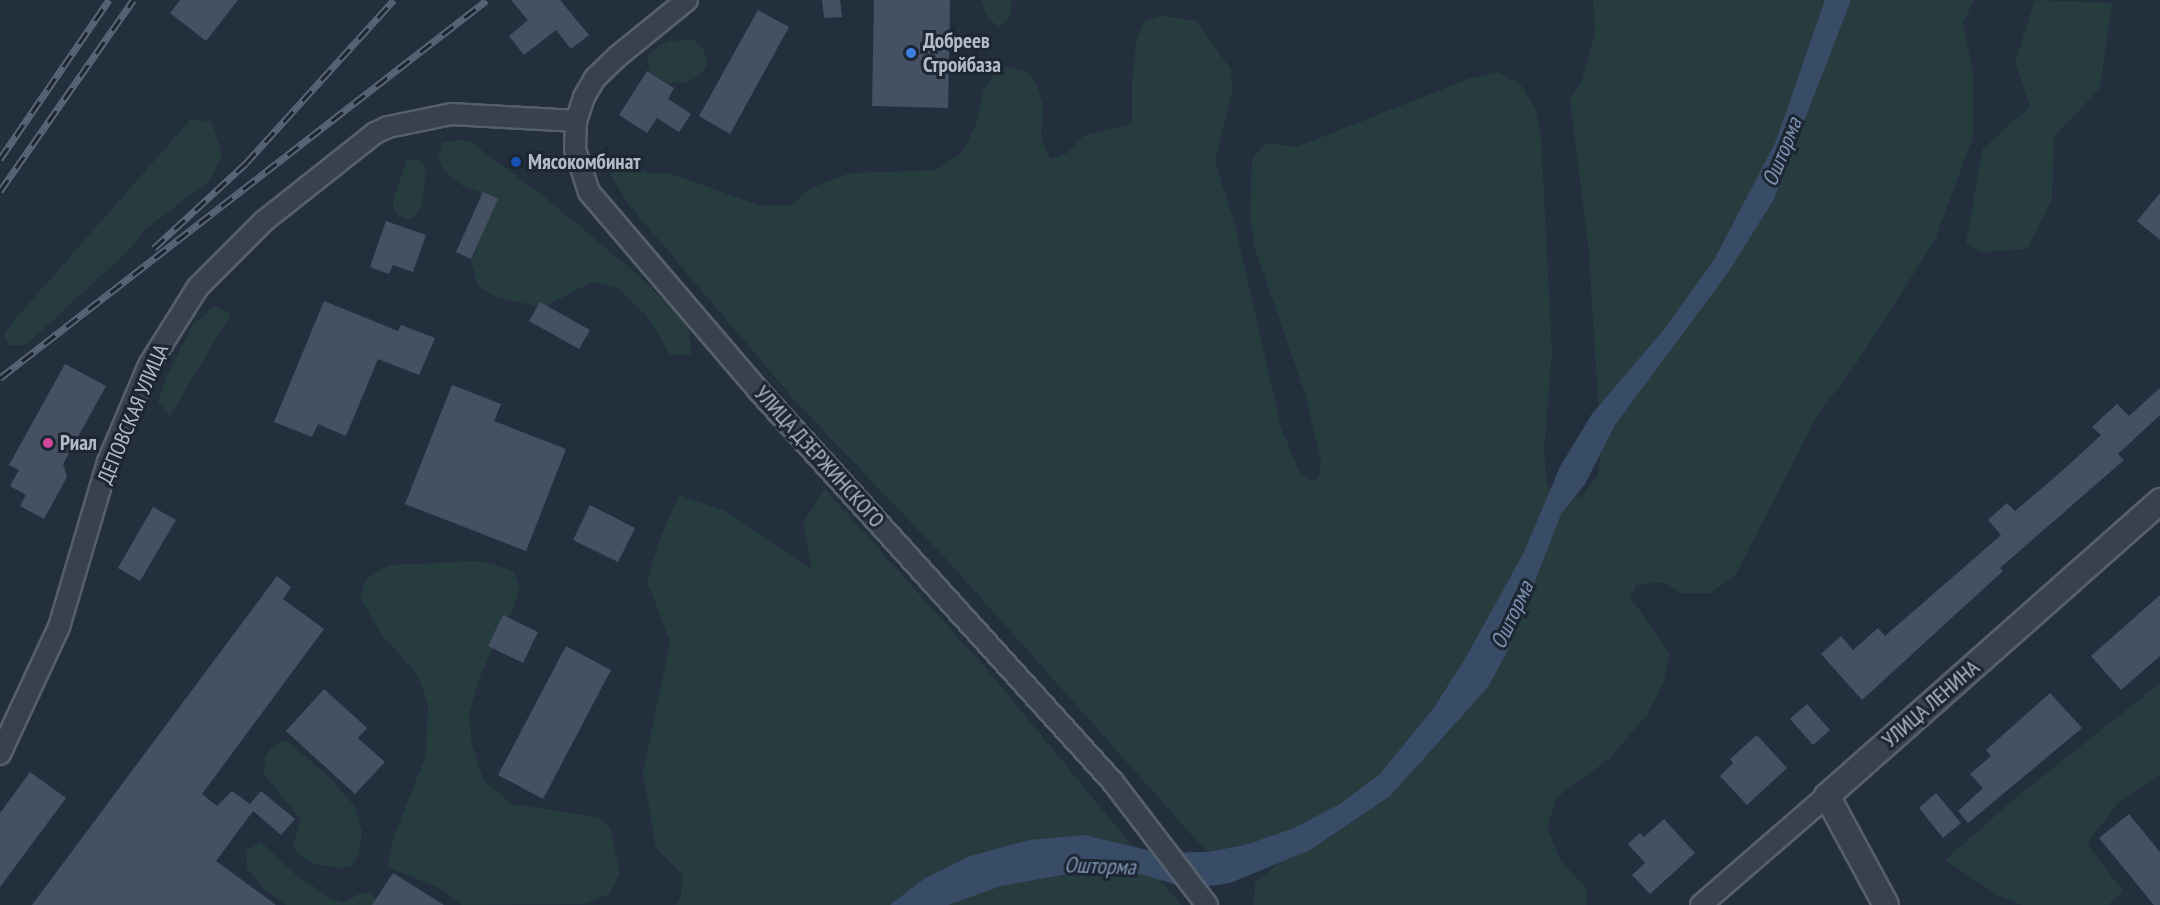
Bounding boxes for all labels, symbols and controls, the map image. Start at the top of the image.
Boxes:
place label: Добреев Стройбаза [923,28,1001,78]
marker: Добреев Стройбаза [904,46,918,60]
water label: Ошторма [1756,114,1808,190]
place label: Мясокомбинат [528,149,641,175]
marker: Мясокомбинат [509,155,523,169]
street label: ДЕПОВСКАЯ УЛИЦА [92,340,174,488]
street label: УЛИЦА ДЗЕРЖИНСКОГО [749,381,889,533]
place label: Риал [60,430,97,456]
marker: Риал [41,436,55,450]
water label: Ошторма [1485,577,1539,653]
street label: УЛИЦА ЛЕНИНА [1877,655,1985,753]
water label: Ошторма [1064,852,1136,880]

